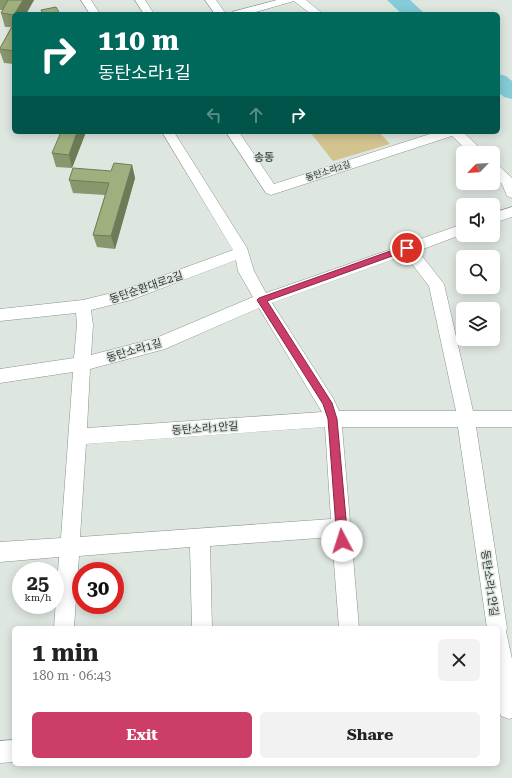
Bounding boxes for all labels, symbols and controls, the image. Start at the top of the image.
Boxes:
text: 110 m [98,24,179,57]
icon: right [32,28,84,80]
text: 동탄소라1길 [98,62,191,83]
icon: left [203,104,225,126]
icon: ahead [245,104,267,126]
icon: right [287,104,309,126]
north arrow [456,146,500,190]
map controls [456,146,500,346]
district label: 송동 [254,151,274,164]
street label: 동탄소라2길 [304,159,352,183]
button: sound [456,198,500,242]
pin [390,231,424,265]
icon: arrive [396,237,418,259]
button: search [456,250,500,294]
street label: 동탄순환대로2길 [108,269,185,306]
button: layers [456,302,500,346]
street label: 동탄소라1길 [105,336,163,365]
street label: 동탄소라1안길 [171,420,239,437]
position arrow [321,520,363,562]
street label: 동탄소라1안길 [478,549,501,617]
speed limit sign: 30 [72,562,124,614]
text: 25 [27,571,49,595]
text: km/h [25,592,51,603]
text: 1 min [32,639,99,667]
button: close [438,639,480,681]
text: 180 m · 06:43 [32,668,111,683]
button: Exit [32,712,252,758]
button: Share [260,712,480,758]

